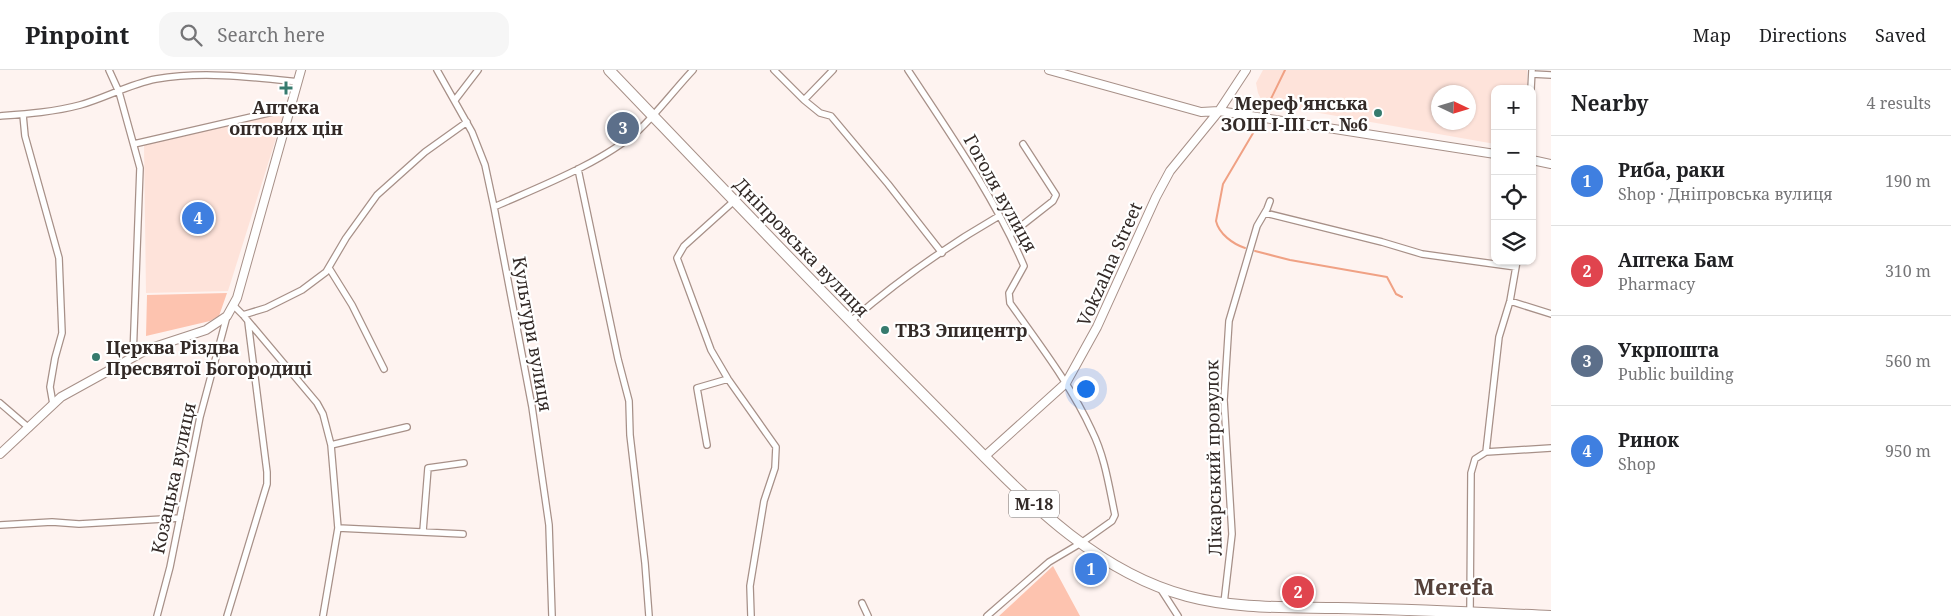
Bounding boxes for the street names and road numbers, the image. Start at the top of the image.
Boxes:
street label: Гоголя вулиця [959,130,1043,256]
street label: Дніпровська вулиця [729,172,875,322]
street label: Vokzalna Street [1071,198,1147,330]
street label: Культури вулиця [508,254,558,414]
street label: Лікарський провулок [1199,360,1227,556]
street label: Козацька вулиця [145,400,201,556]
road number: М-18 [1009,490,1059,518]

